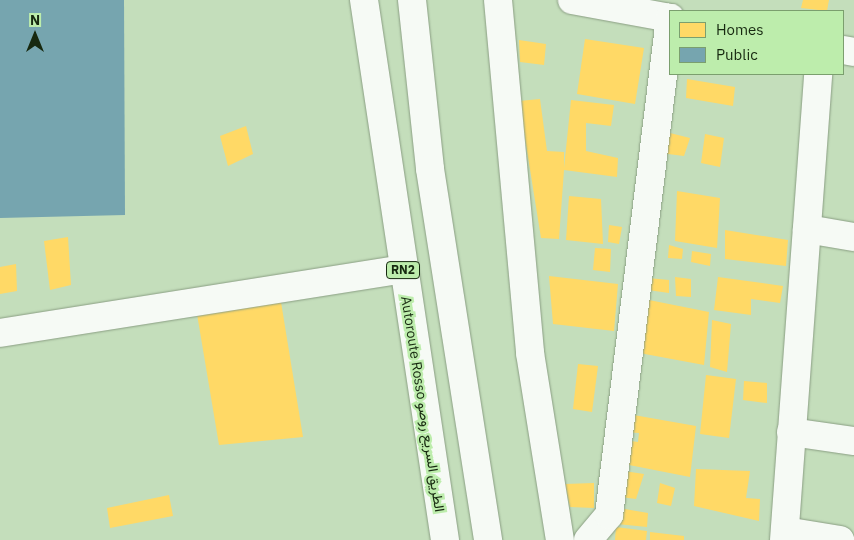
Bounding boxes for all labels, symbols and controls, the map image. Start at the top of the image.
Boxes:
north arrow [10,10,60,60]
legend [669,10,844,75]
text: N [30,11,40,29]
text: Homes [716,20,764,39]
text: Public [716,45,758,64]
road number: RN2 [386,260,420,280]
street label: Autoroute Rosso الطريق السريع روصو [398,295,448,513]

